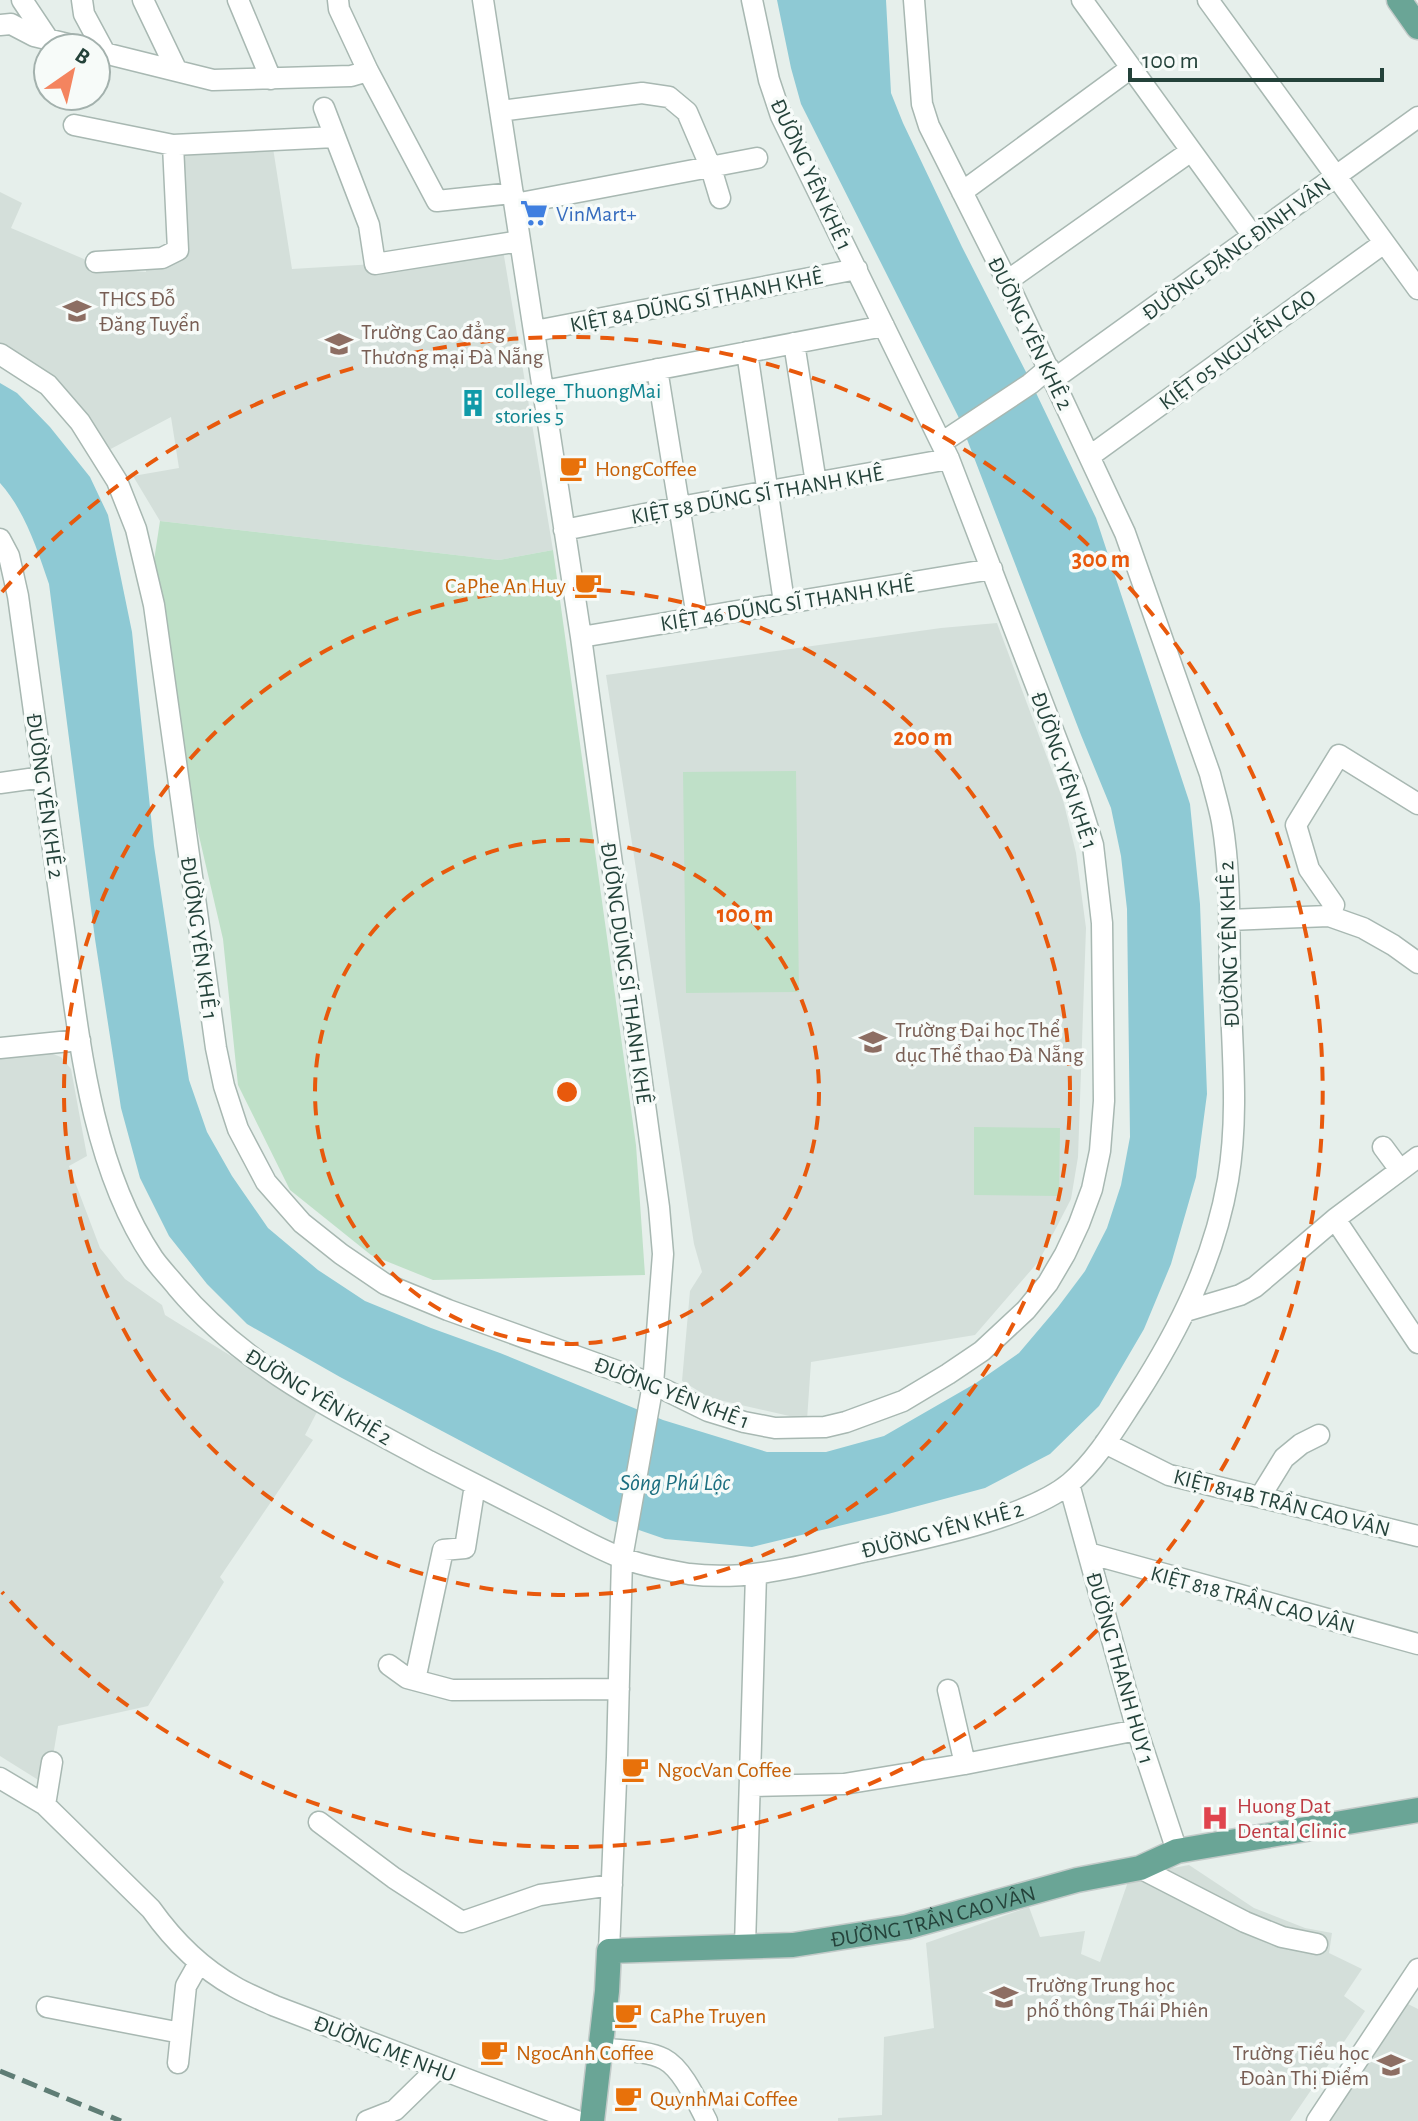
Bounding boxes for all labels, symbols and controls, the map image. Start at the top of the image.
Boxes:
north arrow [32,32,112,112]
scale bar [1130,32,1382,82]
text: B [71,44,94,69]
text: 100 m [1142,49,1199,73]
street label: ĐƯỜNG YÊN KHÊ 1 [766,95,857,254]
street label: ĐƯỜNG ĐẶNG ĐÌNH VÂN [1138,172,1335,324]
supermarket icon: VinMart+ [519,198,549,228]
place label: VinMart+ [556,203,637,225]
street label: ĐƯỜNG YÊN KHÊ 2 [984,253,1077,413]
street label: KIỆT 84 DŨNG SĨ THANH KHÊ [568,265,825,336]
street label: KIỆT 05 NGUYỄN CAO [1153,282,1320,414]
place label: THCS Đỗ Đăng Tuyển [99,288,200,335]
school or university icon: THCS Đỗ Đăng Tuyển [62,296,92,326]
place label: Trường Cao đẳng Thương mại Đà Nẵng [361,321,544,368]
school or university icon: Trường Cao đẳng Thương mại Đà Nẵng [324,329,354,359]
place label: college_ThuongMai stories 5 [495,380,661,427]
building icon: college_ThuongMai stories 5 [458,388,488,418]
cafe icon: HongCoffee [558,453,588,483]
place label: HongCoffee [595,458,697,480]
street label: KIỆT 58 DŨNG SĨ THANH KHÊ [629,461,885,528]
text: 300 m [1072,548,1130,572]
cafe icon: CaPhe An Huy [573,570,603,600]
street label: KIỆT 46 DŨNG SĨ THANH KHÊ [658,572,916,635]
place label: CaPhe An Huy [445,575,567,597]
street label: ĐƯỜNG YÊN KHÊ 1 [1027,689,1102,852]
street label: ĐƯỜNG YÊN KHÊ 2 [23,712,68,880]
text: 200 m [893,726,953,750]
street label: ĐƯỜNG DŨNG SĨ THANH KHÊ [597,841,656,1106]
street label: ĐƯỜNG YÊN KHÊ 1 [177,855,222,1021]
street label: ĐƯỜNG YÊN KHÊ 2 [1214,860,1243,1028]
text: 100 m [717,903,773,927]
place label: Trường Đại học Thể dục Thể thao Đà Nẵng [895,1019,1084,1066]
school or university icon: Trường Đại học Thể dục Thể thao Đà Nẵng [858,1027,888,1057]
centre of rings [553,1078,581,1106]
street label: ĐƯỜNG YÊN KHÊ 2 [241,1344,396,1449]
street label: ĐƯỜNG YÊN KHÊ 1 [591,1352,753,1433]
street label: KIỆT 814B TRẦN CAO VÂN [1171,1462,1393,1541]
water label: Sông Phú Lộc [620,1471,731,1495]
street label: ĐƯỜNG YÊN KHÊ 2 [859,1497,1026,1562]
street label: KIỆT 818 TRẦN CAO VÂN [1148,1559,1358,1638]
street label: ĐƯỜNG THANH HUY 1 [1082,1570,1159,1767]
cafe icon: NgocVan Coffee [620,1754,650,1784]
place label: NgocVan Coffee [657,1759,792,1781]
place label: Huong Dat Dental Clinic [1237,1795,1347,1842]
hospital icon: Huong Dat Dental Clinic [1200,1803,1230,1833]
street label: ĐƯỜNG TRẦN CAO VÂN [829,1882,1038,1951]
place label: Trường Trung học phổ thông Thái Phiên [1026,1974,1209,2021]
school or university icon: Trường Trung học phổ thông Thái Phiên [989,1982,1019,2012]
cafe icon: CaPhe Truyen [613,2000,643,2030]
place label: CaPhe Truyen [650,2005,766,2027]
street label: ĐƯỜNG MẸ NHU [311,2011,459,2086]
cafe icon: NgocAnh Coffee [479,2037,509,2067]
place label: NgocAnh Coffee [516,2042,654,2064]
place label: Trường Tiểu học Đoàn Thị Điểm [1232,2042,1370,2089]
school or university icon: Trường Tiểu học Đoàn Thị Điểm [1376,2050,1406,2080]
cafe icon: QuynhMai Coffee [613,2083,643,2113]
place label: QuynhMai Coffee [650,2088,798,2110]

